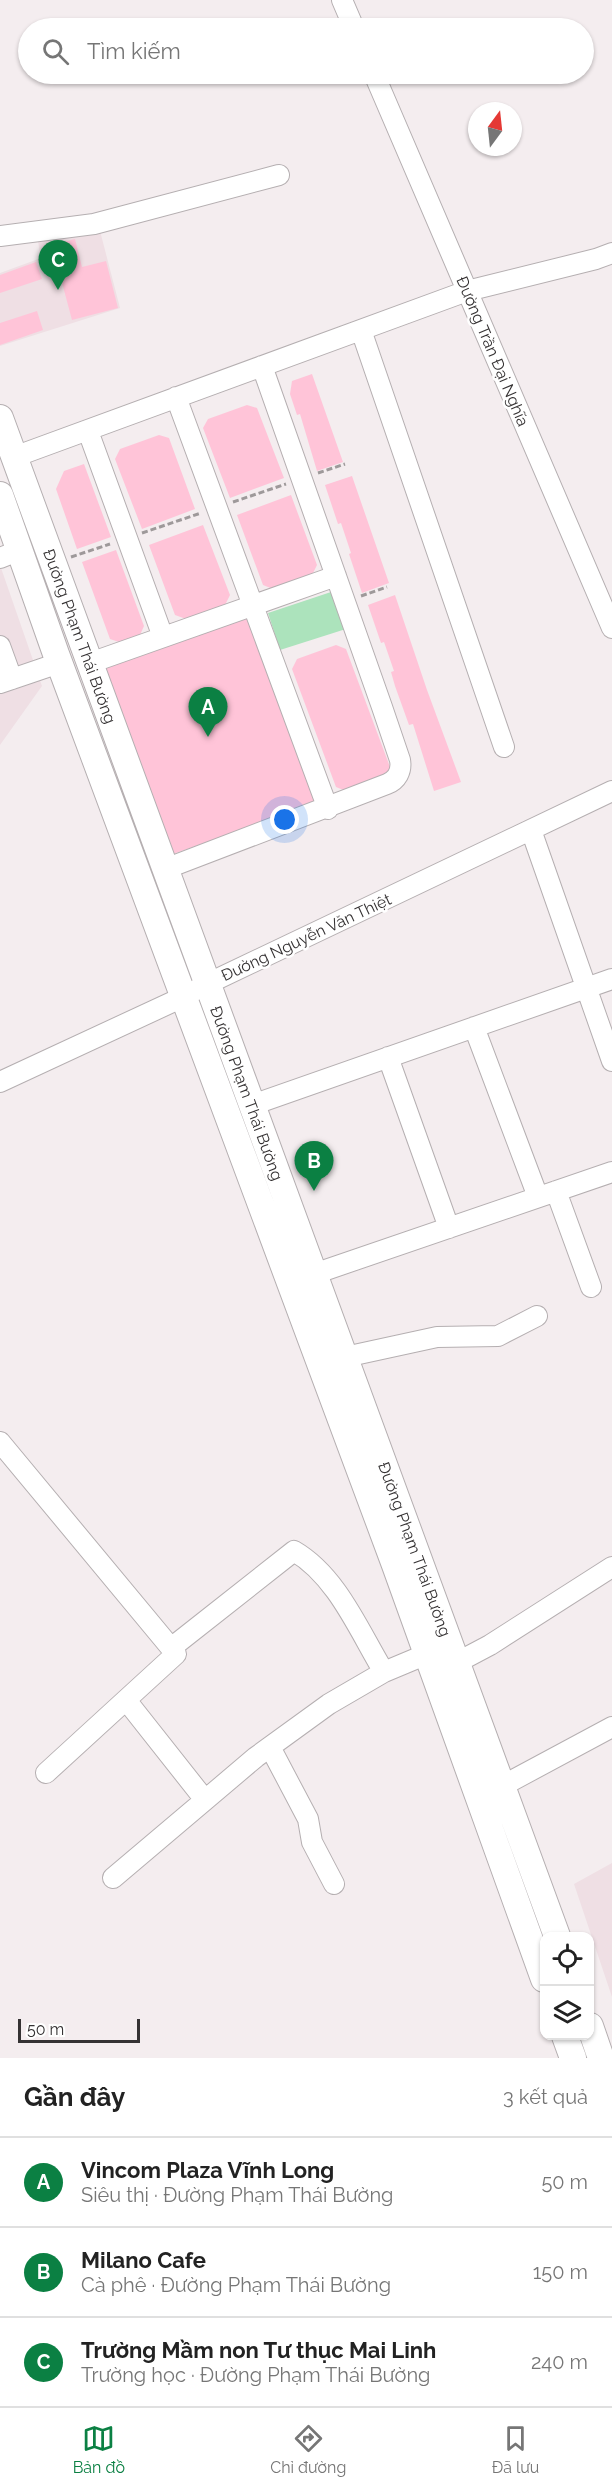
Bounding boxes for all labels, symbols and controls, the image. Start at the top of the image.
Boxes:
search box [18,18,594,84]
icon: search [39,35,72,68]
text: Tìm kiếm [87,38,181,64]
north arrow [468,102,522,156]
pin: C [38,240,78,290]
street label: Đường Trần Đại Nghĩa [452,273,533,429]
street label: Đường Phạm Thái Bường [39,546,120,726]
pin: A [188,688,228,737]
your location [270,805,299,834]
street label: Đường Nguyễn Văn Thiệt [218,889,395,985]
street label: Đường Phạm Thái Bường [206,1003,287,1183]
pin: B [294,1142,334,1191]
street label: Đường Phạm Thái Bường [374,1459,455,1639]
map controls [540,1932,594,2040]
button: locate [540,1932,594,1986]
button: layers [540,1986,594,2040]
scale bar [18,2016,140,2044]
text: 50 m [27,2020,64,2039]
text: Gần đây [24,2082,125,2112]
text: 3 kết quả [503,2085,588,2109]
text: Vincom Plaza Vĩnh Long [81,2157,334,2183]
text: A [37,2170,50,2194]
text: 50 m [541,2170,588,2194]
text: Siêu thị · Đường Phạm Thái Bường [81,2183,393,2207]
text: Milano Cafe [81,2247,206,2273]
text: B [37,2260,50,2284]
text: 150 m [533,2260,588,2284]
text: Cà phê · Đường Phạm Thái Bường [81,2273,391,2297]
text: Trường Mầm non Tư thục Mai Linh [81,2337,436,2363]
text: C [37,2350,50,2374]
text: 240 m [531,2350,588,2374]
text: Trường học · Đường Phạm Thái Bường [81,2363,430,2387]
tab: Bản đồ [73,2422,125,2477]
tab: Chỉ đường [270,2422,346,2477]
tab: Đã lưu [492,2422,539,2477]

